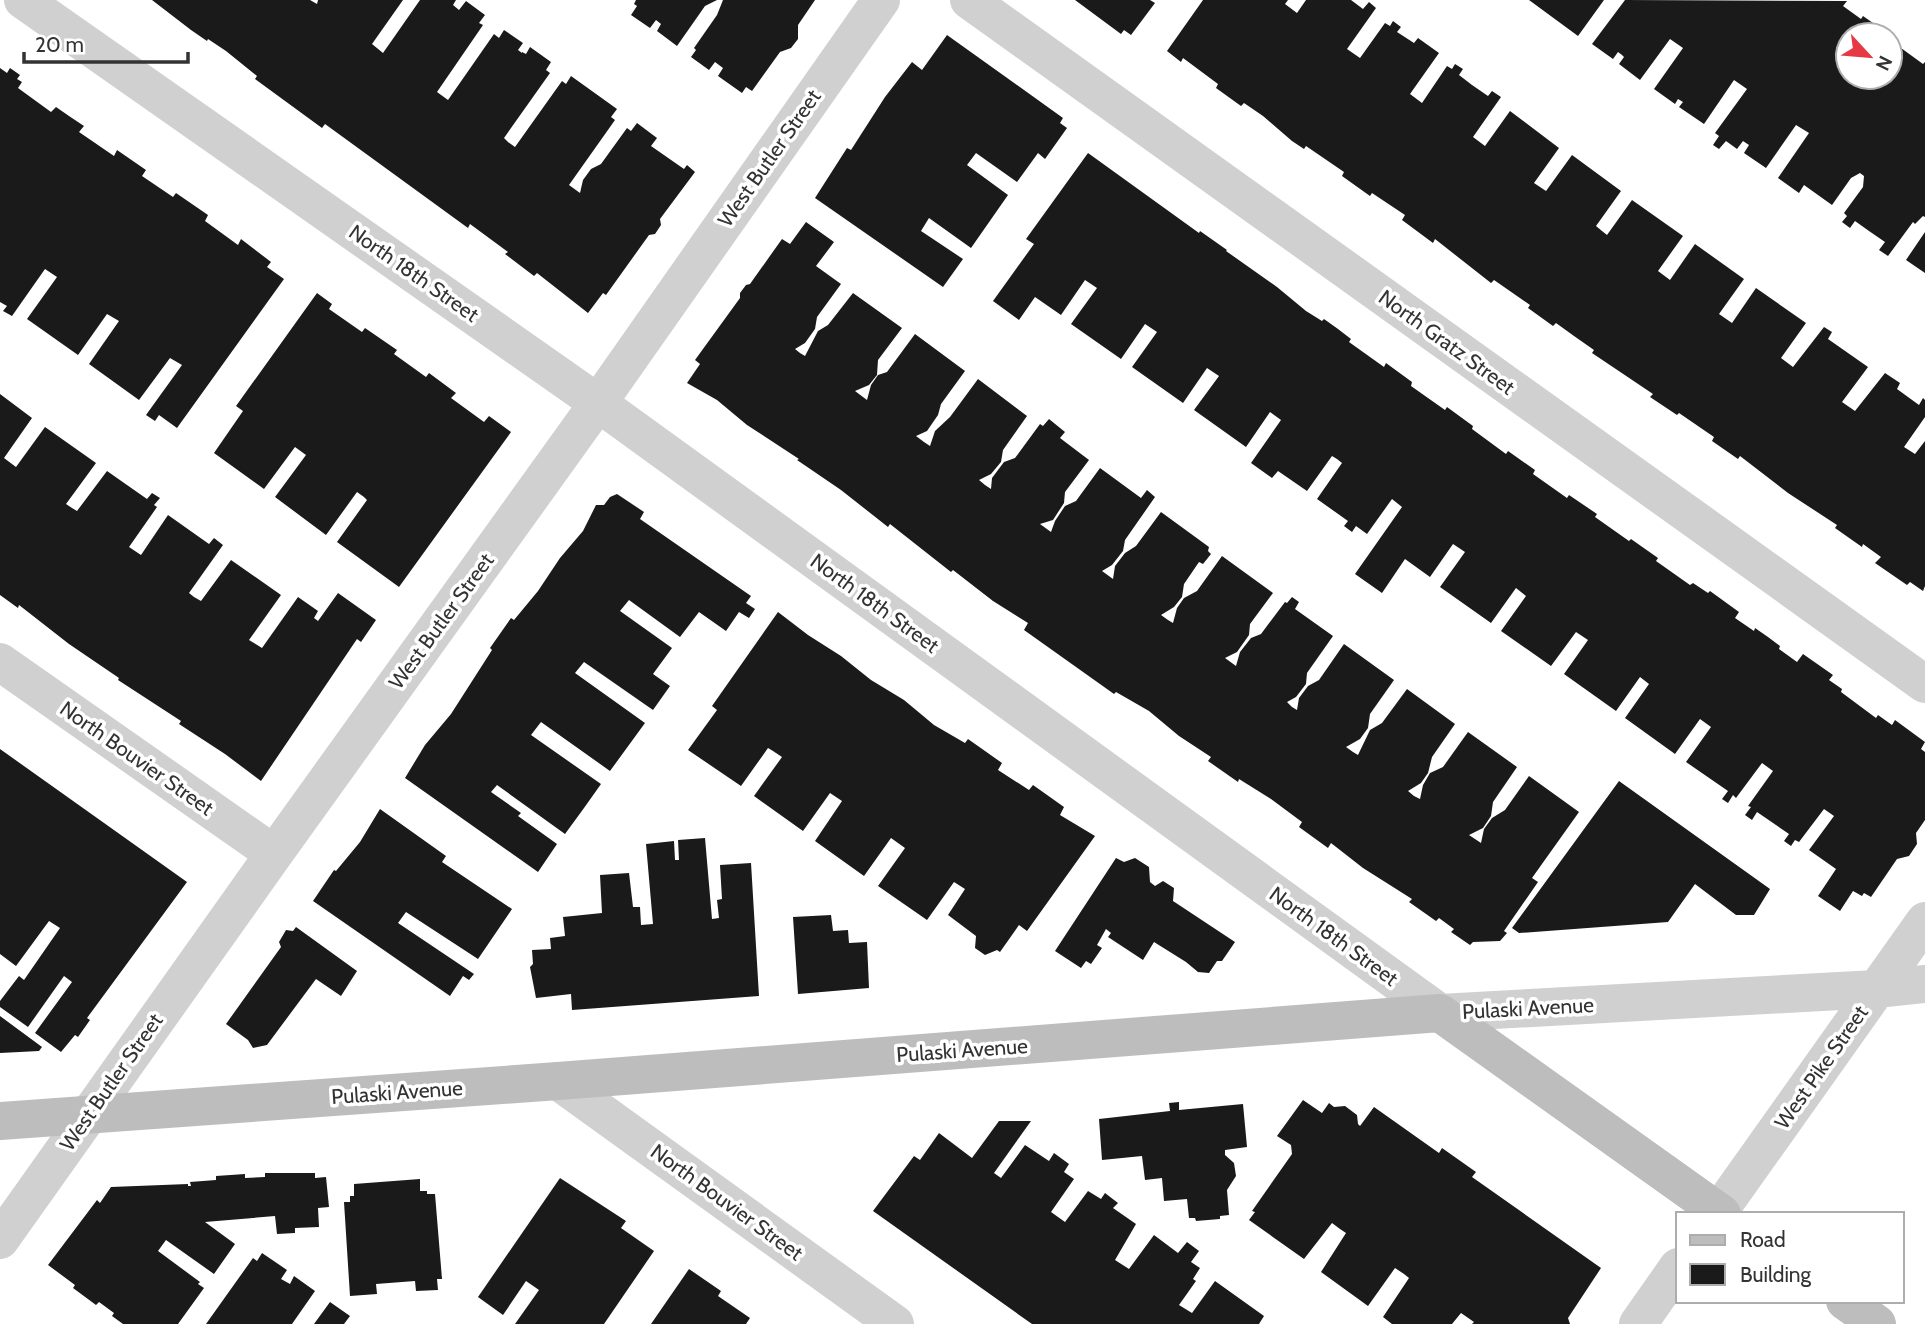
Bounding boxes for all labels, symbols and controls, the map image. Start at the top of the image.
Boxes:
scale bar [24,21,189,65]
north arrow [1834,21,1904,91]
text: 20 m [35,32,84,57]
text: N [1871,52,1897,74]
street label: West Butler Street [712,85,826,231]
street label: North 18th Street [344,219,484,327]
street label: North Gratz Street [1374,284,1520,400]
street label: West Butler Street [383,548,499,694]
street label: North 18th Street [806,548,944,658]
street label: North Bouvier Street [55,696,219,820]
street label: North 18th Street [1265,881,1403,991]
street label: Pulaski Avenue [1462,992,1595,1024]
street label: West Pike Street [1769,1000,1873,1134]
street label: West Butler Street [54,1009,168,1155]
street label: Pulaski Avenue [895,1033,1029,1067]
street label: Pulaski Avenue [330,1075,464,1109]
street label: North Bouvier Street [646,1138,808,1266]
legend [1676,1212,1904,1303]
text: Road [1740,1227,1786,1252]
text: Building [1740,1262,1812,1287]

